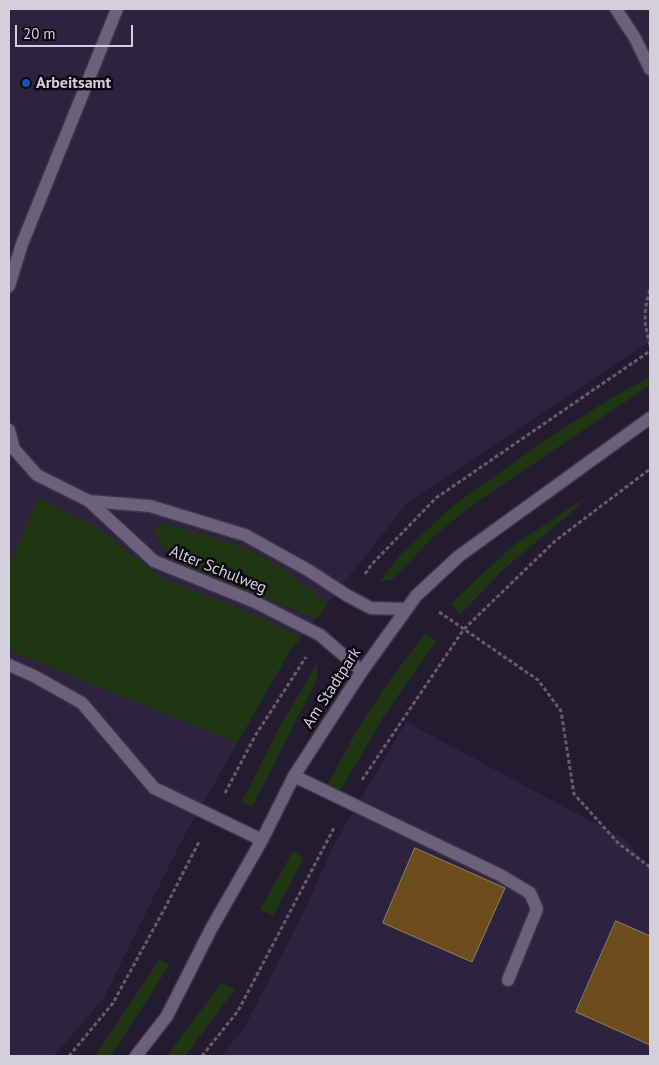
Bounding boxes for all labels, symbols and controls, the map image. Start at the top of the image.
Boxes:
scale bar [18,15,135,47]
text: 20 m [23,24,56,43]
place label: Arbeitsamt [36,73,111,93]
marker: Arbeitsamt [20,77,32,89]
street label: Alter Schulweg [167,542,269,598]
street label: Am Stadtpark [299,644,365,732]

